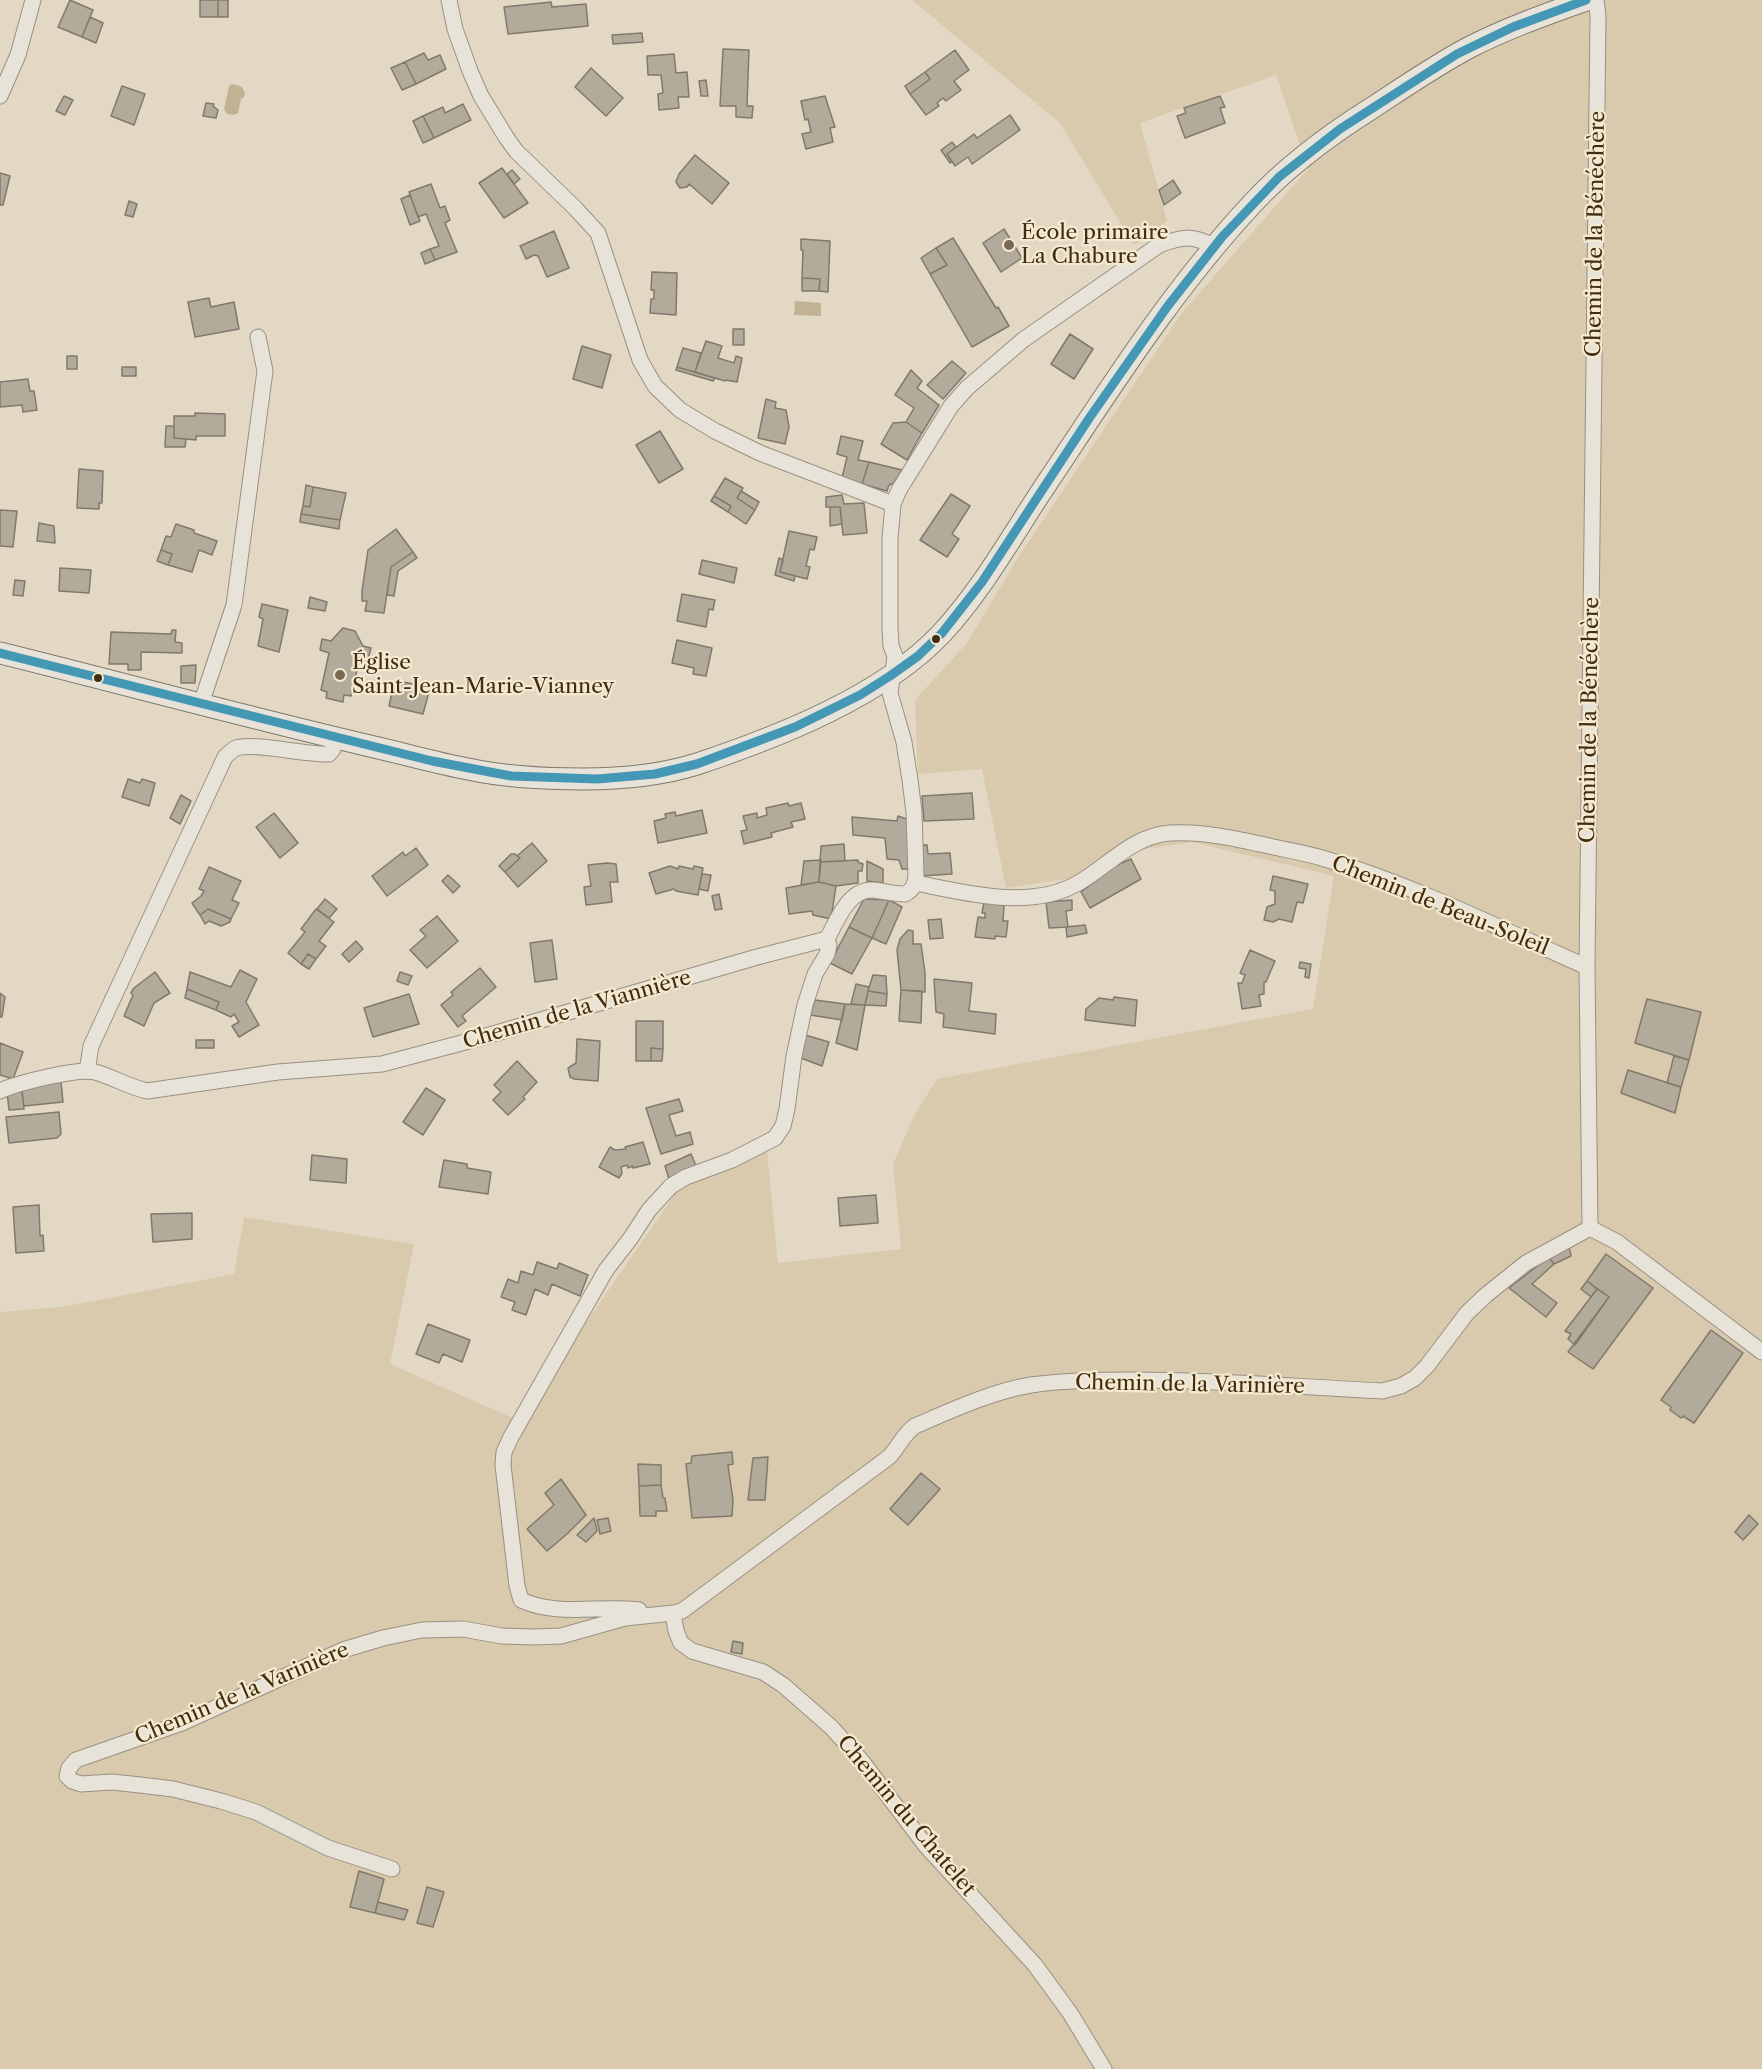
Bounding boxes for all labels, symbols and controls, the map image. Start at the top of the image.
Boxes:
street label: Chemin de la Bénéchère [1581,111,1611,357]
place label: École primaire La Chabure [1021,220,1169,270]
marker: École primaire La Chabure [1002,238,1016,252]
street label: Chemin de la Bénéchère [1575,597,1605,843]
unlabelled marker [930,633,942,645]
place label: Église Saint-Jean-Marie-Vianney [352,650,614,700]
marker: Église Saint-Jean-Marie-Vianney [333,668,347,682]
unlabelled marker [92,672,104,684]
street label: Chemin de Beau-Soleil [1328,851,1552,961]
street label: Chemin de la Viannière [460,965,694,1055]
street label: Chemin de la Varinière [1075,1370,1305,1400]
street label: Chemin de la Varinière [131,1637,353,1751]
street label: Chemin du Chatelet [831,1730,981,1902]

